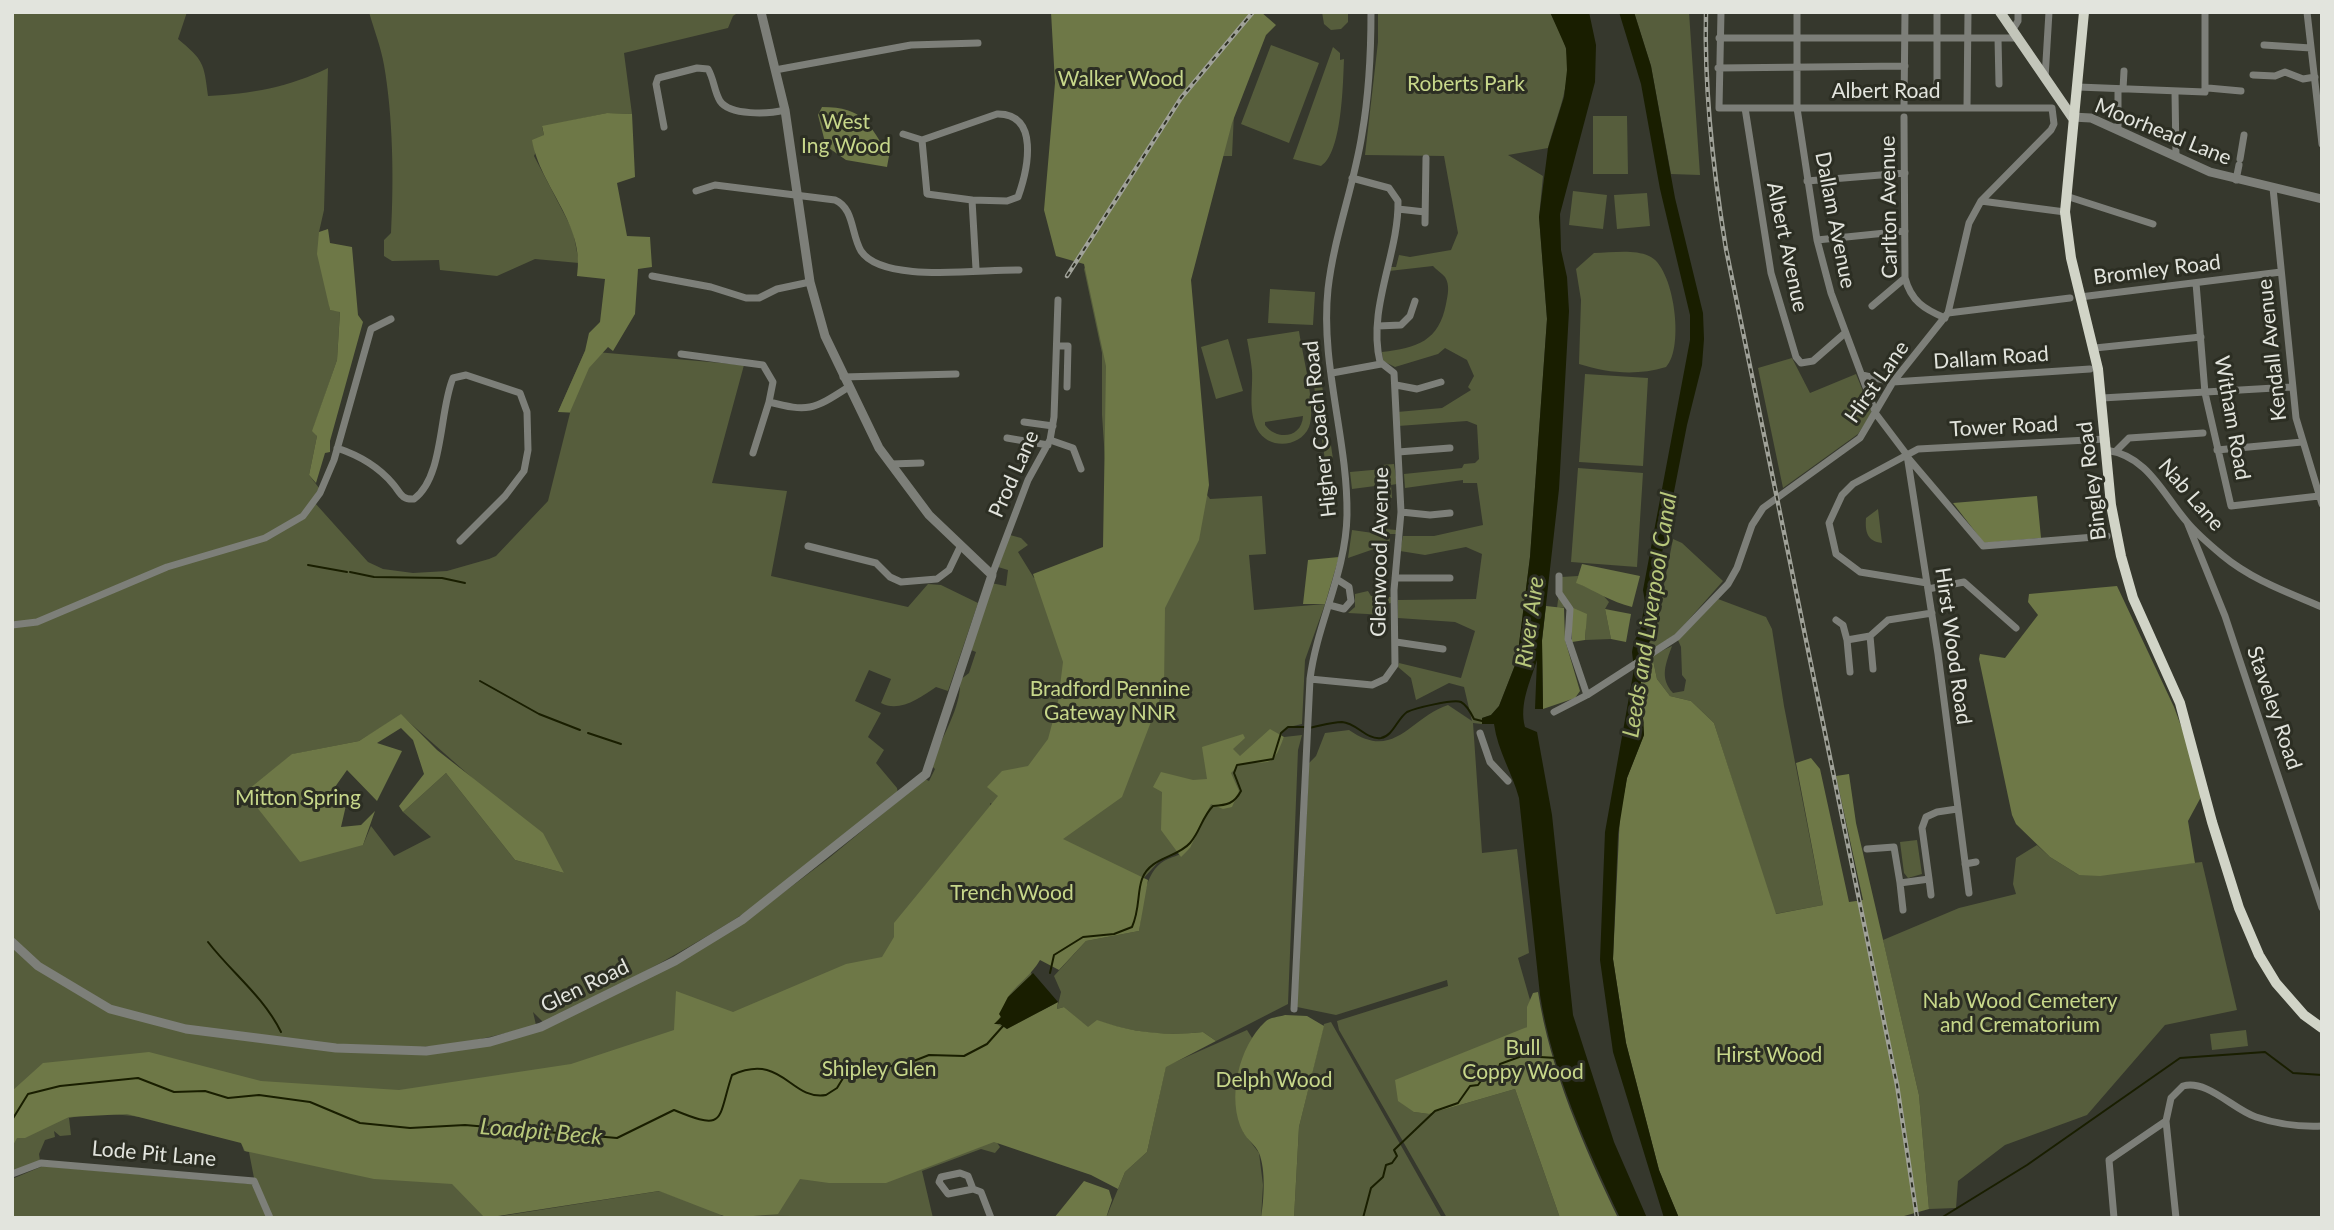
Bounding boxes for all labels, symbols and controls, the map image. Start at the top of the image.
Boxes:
park label: Walker Wood [1058,66,1184,92]
park label: Roberts Park [1407,71,1525,97]
street label: Albert Road [1831,78,1941,104]
street label: Moorhead Lane [2091,93,2235,171]
park label: West Ing Wood [801,109,891,159]
street label: Carlton Avenue [1875,135,1903,279]
street label: Dallam Avenue [1809,150,1861,290]
street label: Albert Avenue [1761,180,1813,314]
street label: Bromley Road [2092,250,2222,290]
street label: Kendall Avenue [2252,278,2292,422]
street label: Hirst Lane [1840,336,1914,428]
street label: Higher Coach Road [1298,339,1342,519]
street label: Dallam Road [1932,341,2050,375]
street label: Witham Road [2209,354,2255,482]
street label: Tower Road [1949,412,2059,442]
street label: Bingley Road [2072,420,2112,542]
street label: Prod Lane [984,427,1044,521]
street label: Nab Lane [2153,454,2229,536]
street label: Glenwood Avenue [1366,467,1394,637]
water label: Leeds and Liverpool Canal [1617,491,1683,739]
street label: Hirst Wood Road [1929,566,1977,726]
water label: River Aire [1510,575,1550,669]
street label: Staveley Road [2241,643,2307,773]
park label: Bradford Pennine Gateway NNR [1030,676,1190,726]
park label: Mitton Spring [235,785,361,811]
park label: Trench Wood [950,880,1074,906]
street label: Glen Road [537,954,633,1018]
park label: Nab Wood Cemetery and Crematorium [1922,988,2118,1038]
park label: Bull Coppy Wood [1462,1035,1584,1085]
park label: Hirst Wood [1716,1042,1822,1068]
park label: Shipley Glen [822,1056,936,1082]
park label: Delph Wood [1216,1067,1332,1093]
water label: Loadpit Beck [479,1113,603,1151]
street label: Lode Pit Lane [91,1136,217,1172]

